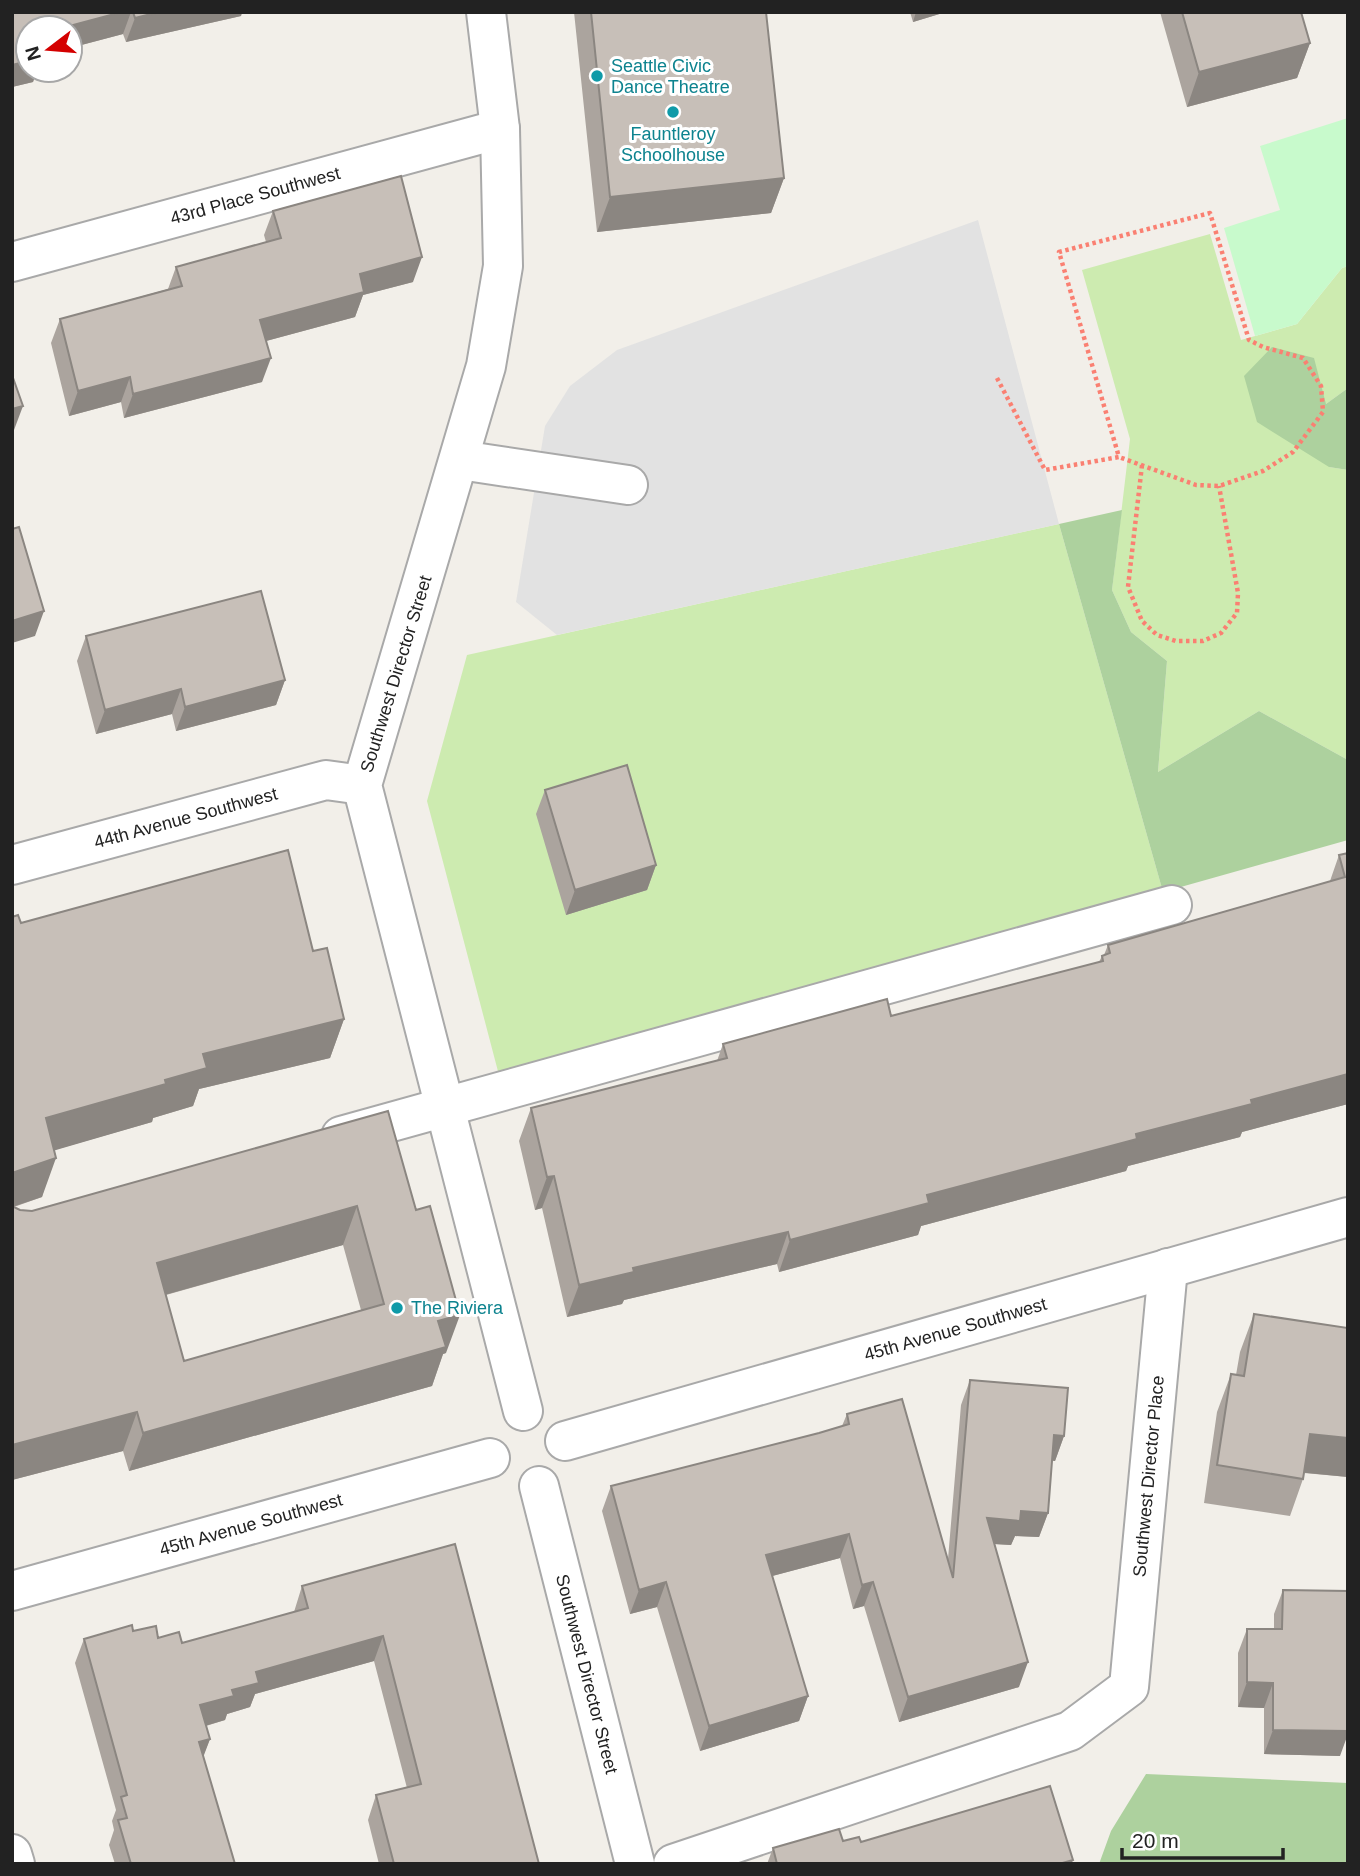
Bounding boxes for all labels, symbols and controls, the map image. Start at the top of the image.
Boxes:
north arrow [14,14,84,84]
text: N [21,44,45,63]
place label: Seattle Civic Dance Theatre [611,56,730,97]
marker: Seattle Civic Dance Theatre [589,68,605,84]
marker: Fauntleroy Schoolhouse [665,104,681,120]
place label: Fauntleroy Schoolhouse [621,124,725,165]
street label: 43rd Place Southwest [168,163,342,228]
street label: Southwest Director Street [356,573,436,775]
street label: 44th Avenue Southwest [92,784,280,852]
street label: 45th Avenue Southwest [862,1294,1049,1365]
place label: The Riviera [411,1298,504,1318]
marker: The Riviera [389,1300,405,1316]
street label: Southwest Director Place [1129,1375,1168,1578]
street label: 45th Avenue Southwest [157,1490,345,1559]
street label: Southwest Director Street [552,1572,622,1776]
scale bar [1122,1816,1283,1860]
text: 20 m [1132,1829,1179,1852]

